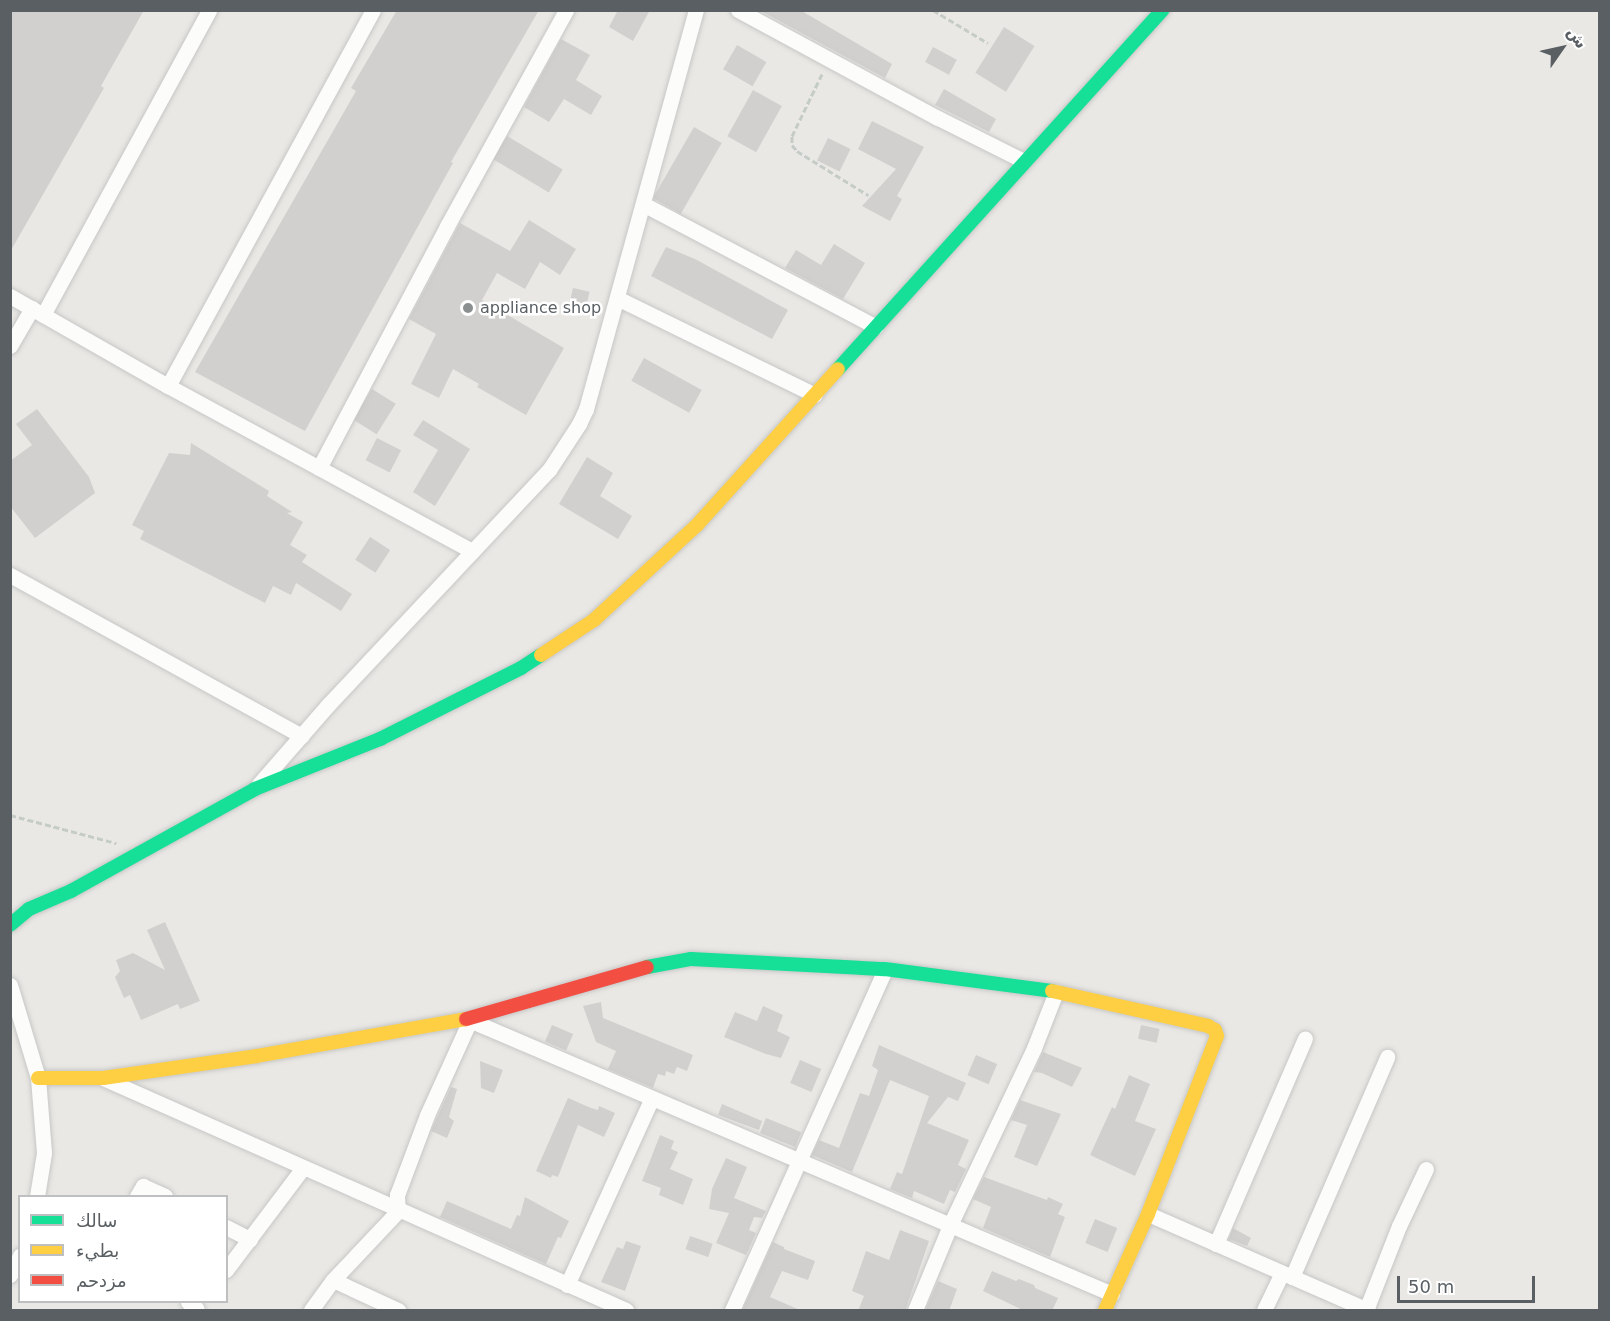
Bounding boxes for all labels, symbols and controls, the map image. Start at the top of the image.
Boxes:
north arrow [1532,18,1592,78]
text: ش [1563,23,1591,52]
place label: appliance shop [480,298,601,318]
marker: appliance shop [461,301,475,315]
legend [18,1195,228,1303]
text: سالك [76,1210,117,1231]
text: بطيء [76,1240,119,1261]
scale bar [1400,1264,1538,1302]
text: مزدحم [76,1270,127,1291]
text: 50 m [1408,1276,1454,1297]

